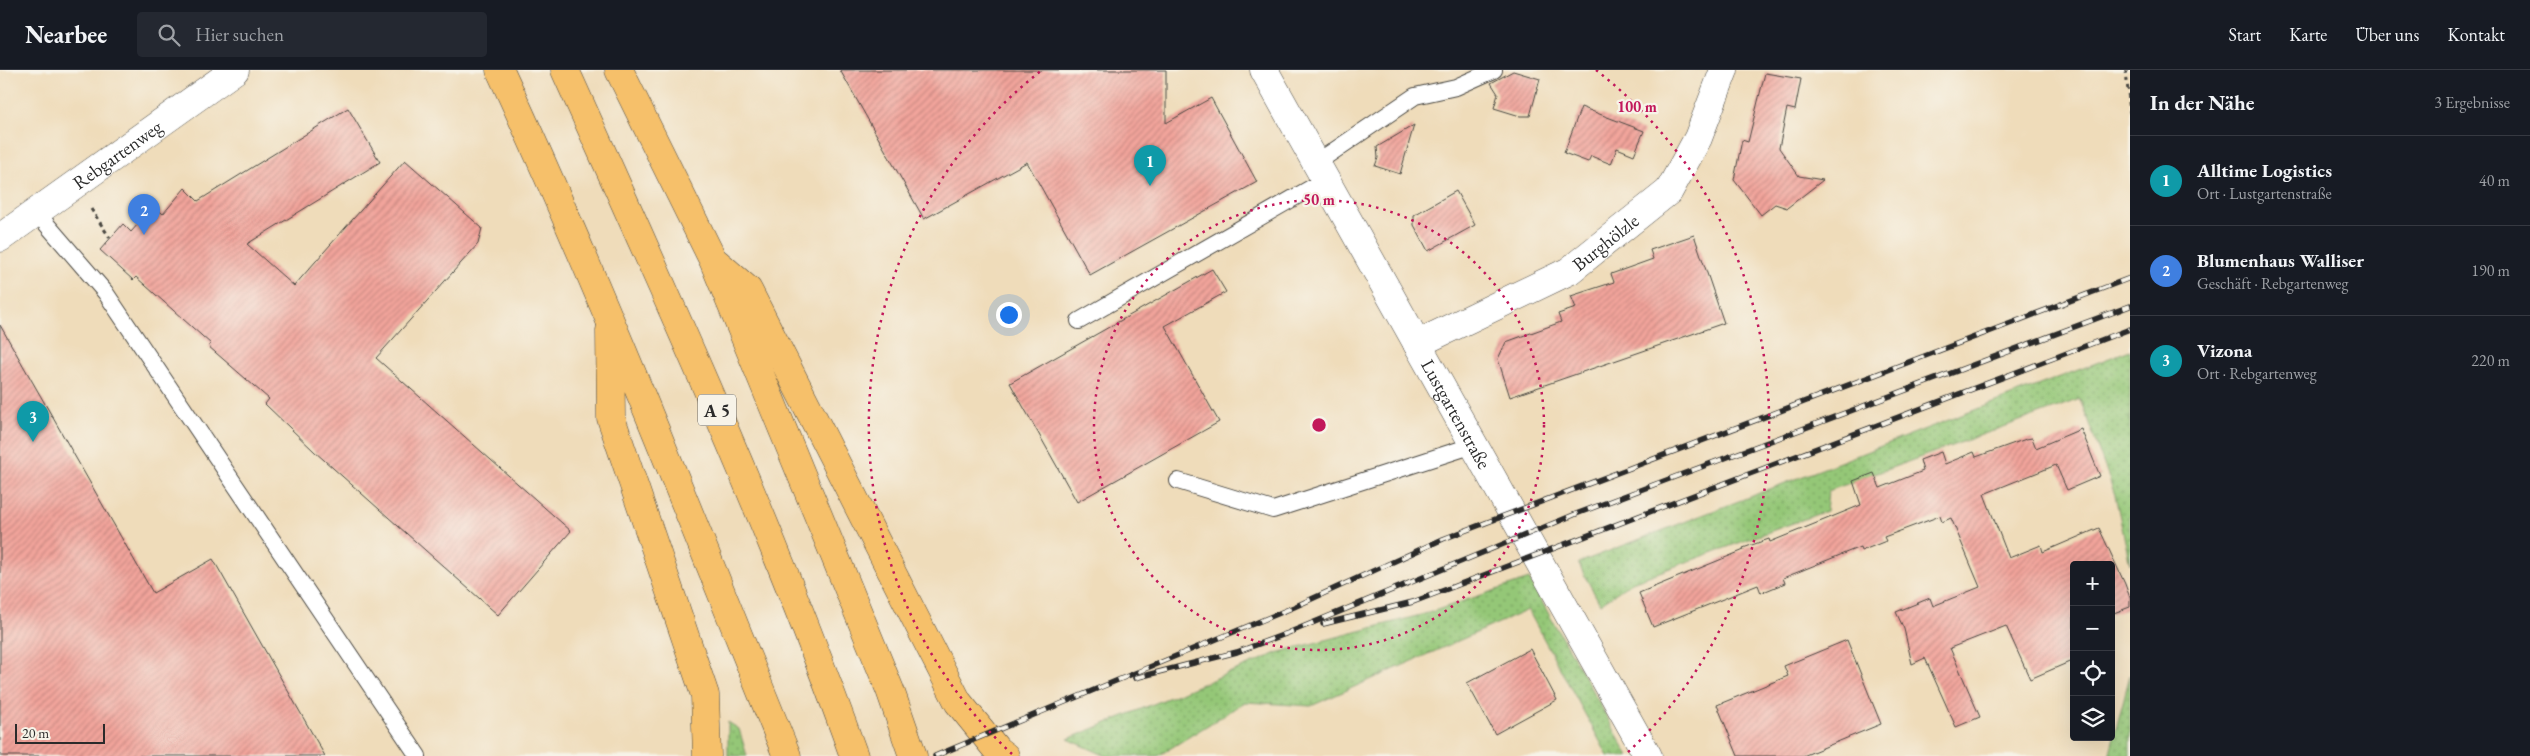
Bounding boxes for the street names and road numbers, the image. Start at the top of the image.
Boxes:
street label: Rebgartenweg [67,113,167,195]
street label: Burghölzle [1567,208,1644,276]
street label: Lustgartenstraße [1416,354,1497,473]
road number: A 5 [698,394,736,426]

